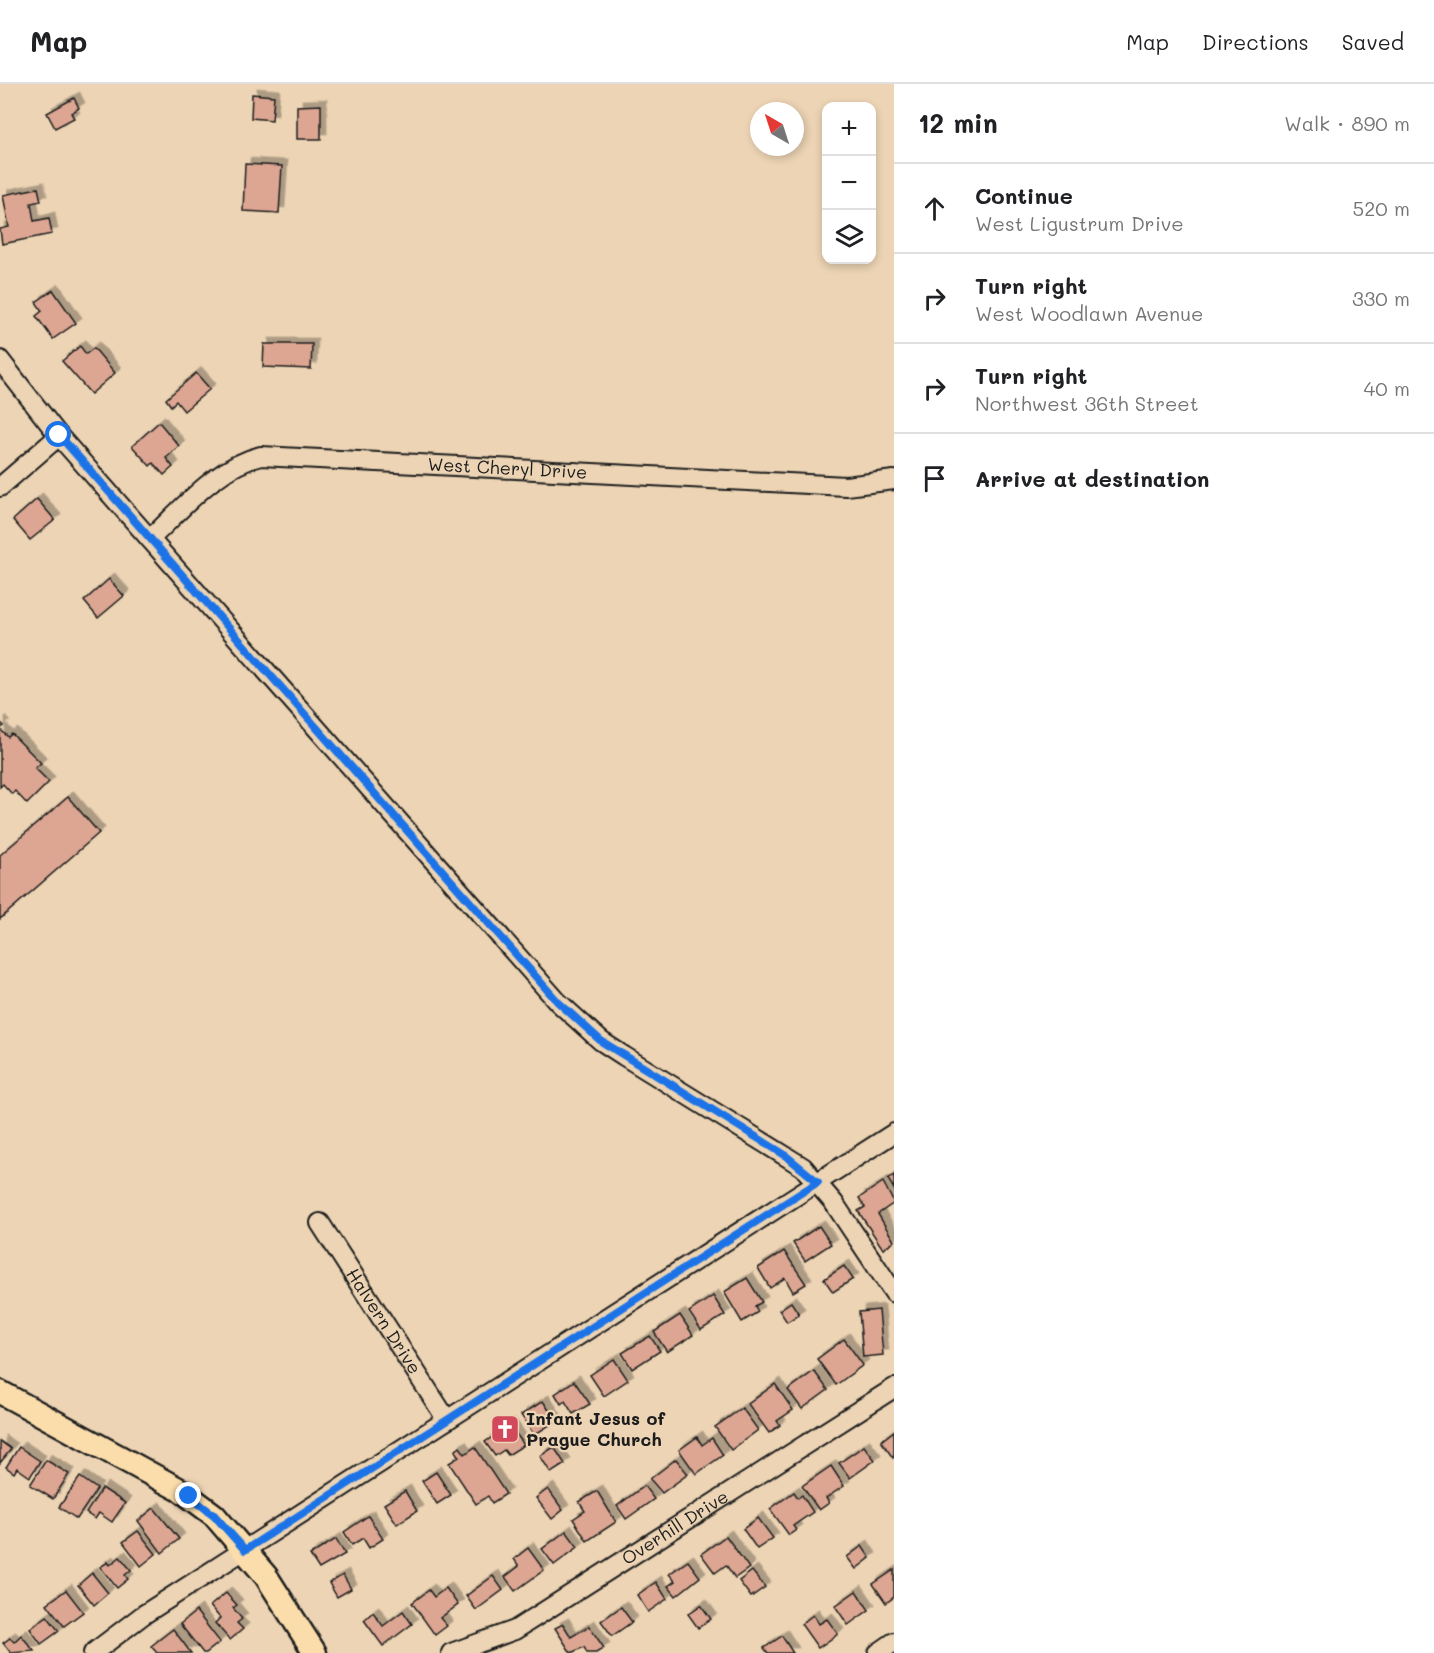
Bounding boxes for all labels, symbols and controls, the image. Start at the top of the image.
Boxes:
text: Map [30,23,87,59]
text: Map [1126,28,1169,55]
text: Directions [1202,28,1309,55]
text: Saved [1342,28,1404,55]
north arrow [750,102,804,156]
map controls [822,102,876,264]
button: + [822,102,876,156]
text: 12 min [918,106,998,140]
text: Walk · 890 m [1284,110,1410,136]
button: − [822,156,876,210]
text: Continue [975,181,1073,210]
icon: ahead [918,192,951,225]
text: 520 m [1353,195,1410,221]
button: layers [822,210,876,264]
text: West Ligustrum Drive [975,210,1184,236]
text: Turn right [975,271,1087,300]
icon: right [918,282,951,315]
text: 330 m [1352,285,1410,311]
text: West Woodlawn Avenue [975,300,1204,326]
text: Turn right [975,361,1087,390]
icon: right [918,372,951,405]
text: 40 m [1364,375,1410,401]
text: Northwest 36th Street [975,390,1199,416]
route start [45,421,71,447]
street label: West Cheryl Drive [427,452,588,484]
icon: arrive [918,462,951,495]
text: Arrive at destination [975,464,1210,493]
street label: Halvern Drive [341,1263,427,1378]
place label: Infant Jesus of Prague Church [526,1406,666,1451]
church icon: Infant Jesus of Prague Church [489,1413,521,1445]
route end [175,1482,201,1508]
street label: Overhill Drive [617,1484,733,1570]

